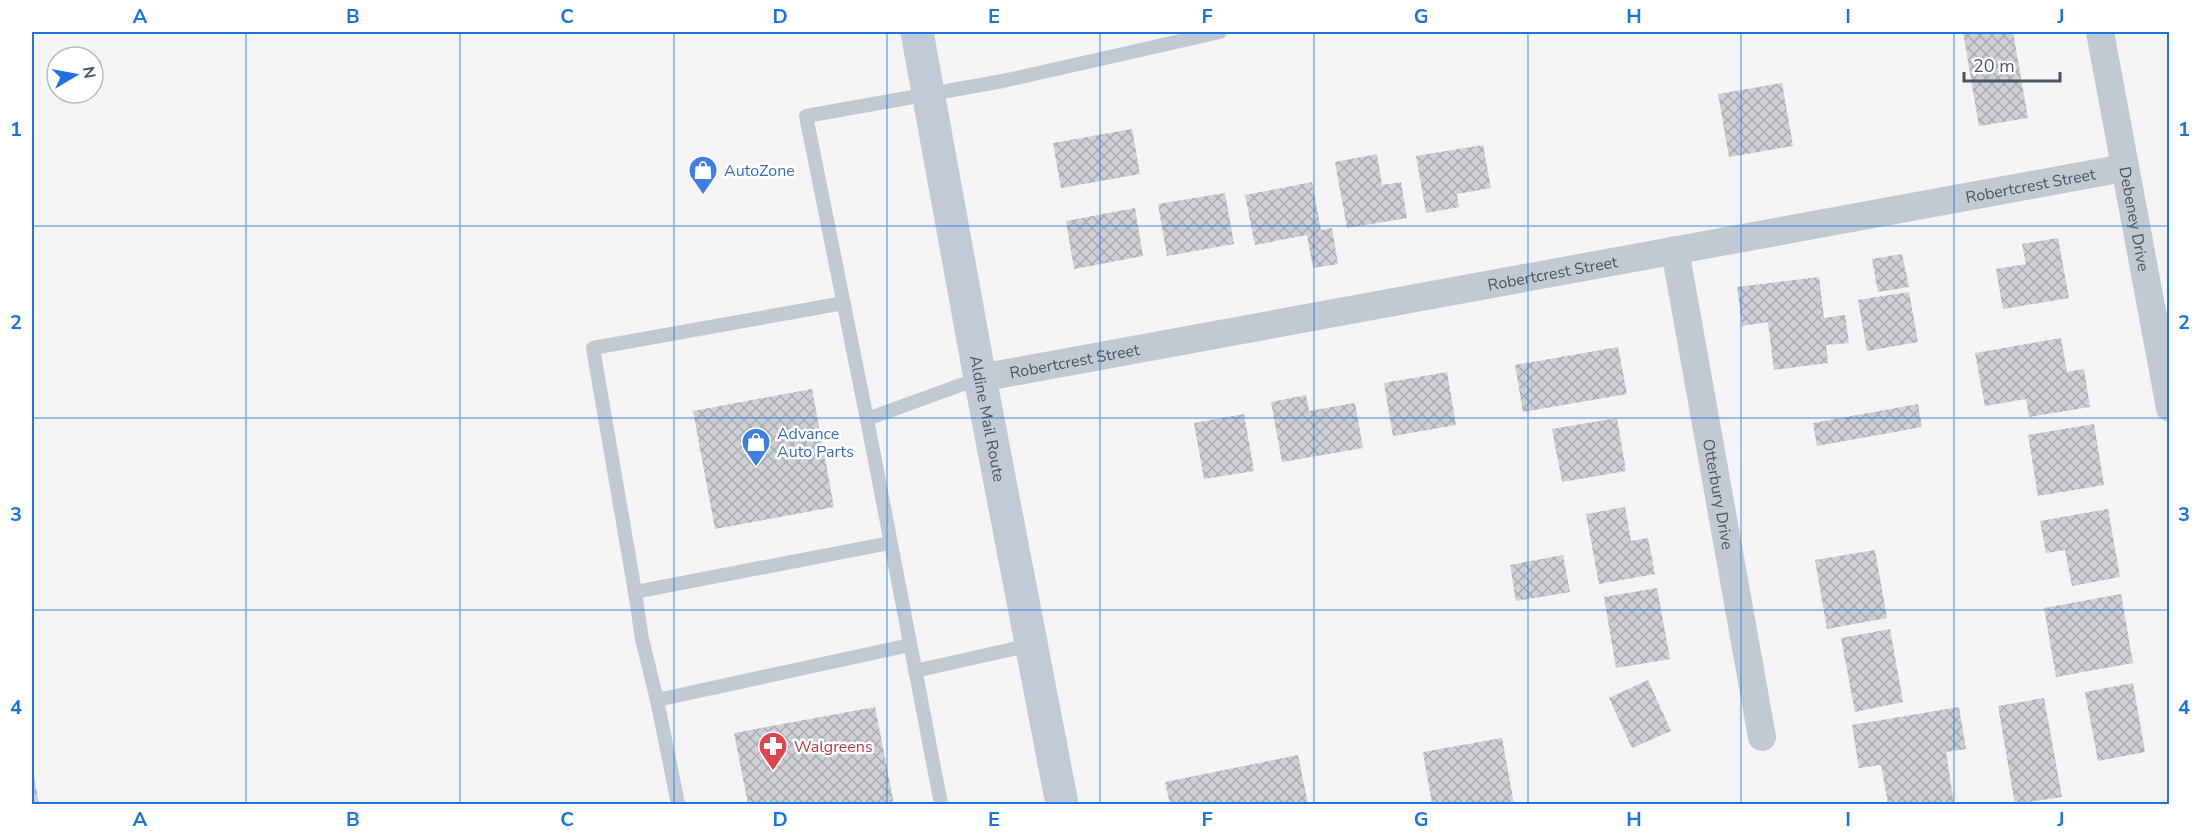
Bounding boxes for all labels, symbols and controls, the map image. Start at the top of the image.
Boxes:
text: A [133,3,148,30]
text: B [346,3,360,30]
text: C [560,3,574,30]
text: D [772,3,788,30]
text: E [988,3,1000,30]
text: F [1201,3,1213,30]
text: G [1414,3,1428,30]
text: H [1626,3,1642,30]
text: I [1845,3,1851,30]
text: J [2056,3,2065,30]
north arrow [45,45,105,105]
scale bar [1964,45,2060,83]
text: 20 m [1973,54,2015,78]
text: N [77,65,101,80]
text: 1 [10,116,22,143]
text: 1 [2178,116,2190,143]
shop icon: AutoZone [687,154,719,196]
place label: AutoZone [724,160,795,182]
street label: Robertcrest Street [1964,163,2098,209]
street label: Debeney Drive [2113,165,2154,273]
street label: Robertcrest Street [1486,251,1620,297]
text: 2 [10,309,22,336]
text: 2 [2178,309,2190,336]
street label: Robertcrest Street [1008,339,1142,384]
street label: Aldine Mail Route [964,354,1010,484]
place label: Advance Auto Parts [777,423,854,463]
shop icon: Advance Auto Parts [740,426,772,468]
street label: Otterbury Drive [1697,437,1738,552]
text: 3 [10,501,22,528]
text: 3 [2178,501,2190,528]
text: 4 [10,694,22,721]
text: 4 [2178,694,2190,721]
pharmacy icon: Walgreens [757,730,789,772]
place label: Walgreens [794,736,873,758]
text: A [133,806,148,833]
text: B [346,806,360,833]
text: C [560,806,574,833]
text: D [772,806,788,833]
text: E [988,806,1000,833]
text: F [1201,806,1213,833]
text: G [1414,806,1428,833]
text: H [1626,806,1642,833]
text: I [1845,806,1851,833]
text: J [2056,806,2065,833]

